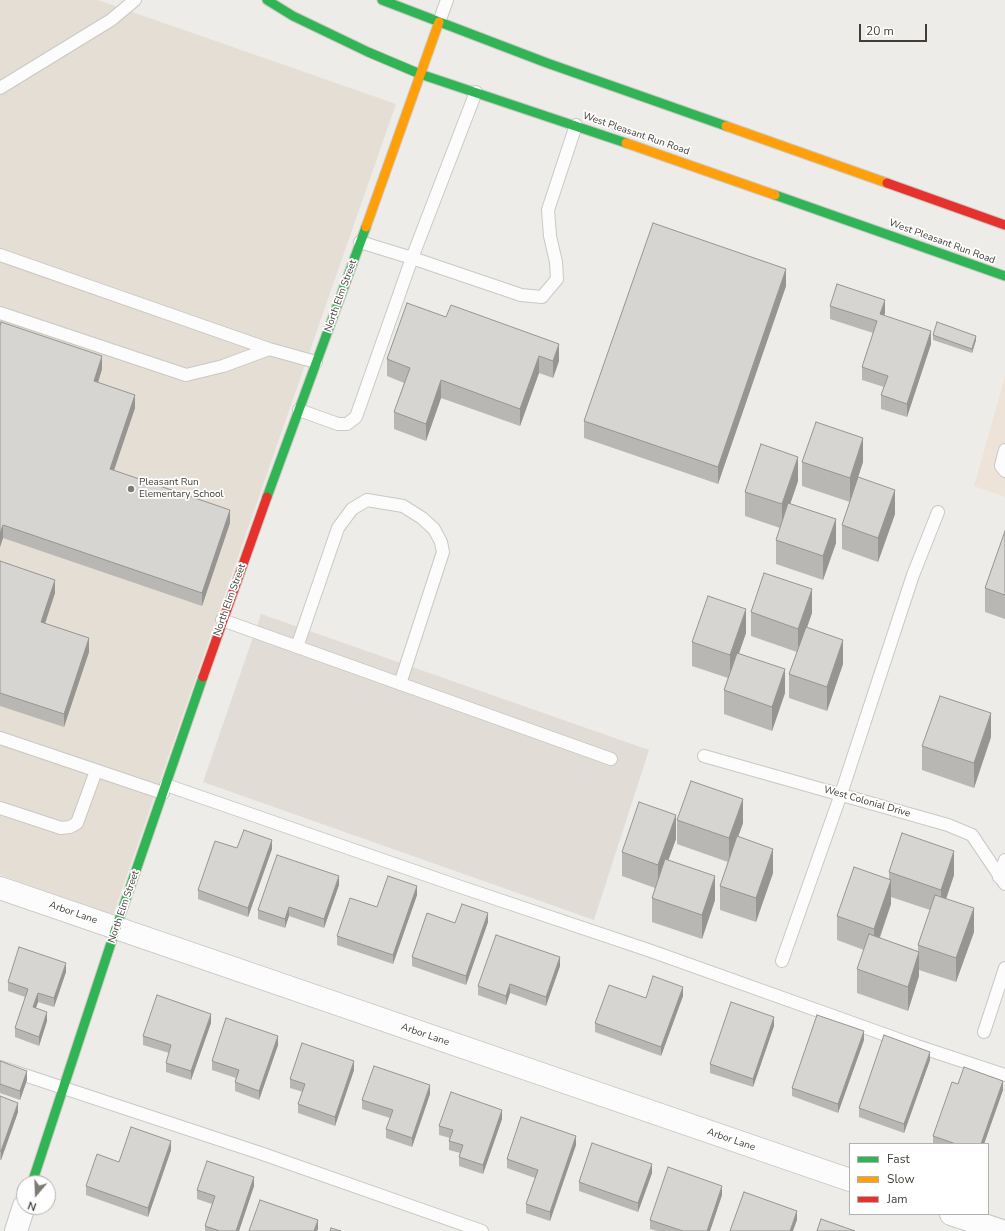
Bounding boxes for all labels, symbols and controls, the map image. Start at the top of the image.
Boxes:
scale bar [861,16,929,42]
text: 20 m [866,23,894,39]
street label: West Pleasant Run Road [581,110,691,158]
street label: West Pleasant Run Road [887,217,997,267]
street label: North Elm Street [322,258,360,334]
place label: Pleasant Run Elementary School [139,477,224,500]
marker: Pleasant Run Elementary School [126,484,136,494]
street label: North Elm Street [211,562,249,638]
street label: West Colonial Drive [822,784,912,820]
street label: North Elm Street [106,869,142,945]
street label: Arbor Lane [47,899,99,927]
street label: Arbor Lane [399,1021,451,1049]
street label: Arbor Lane [705,1126,757,1154]
legend [849,1143,989,1215]
text: Fast [887,1151,910,1167]
text: Slow [887,1171,915,1187]
north arrow [16,1175,56,1215]
text: Jam [887,1191,908,1207]
text: N [26,1197,39,1214]

